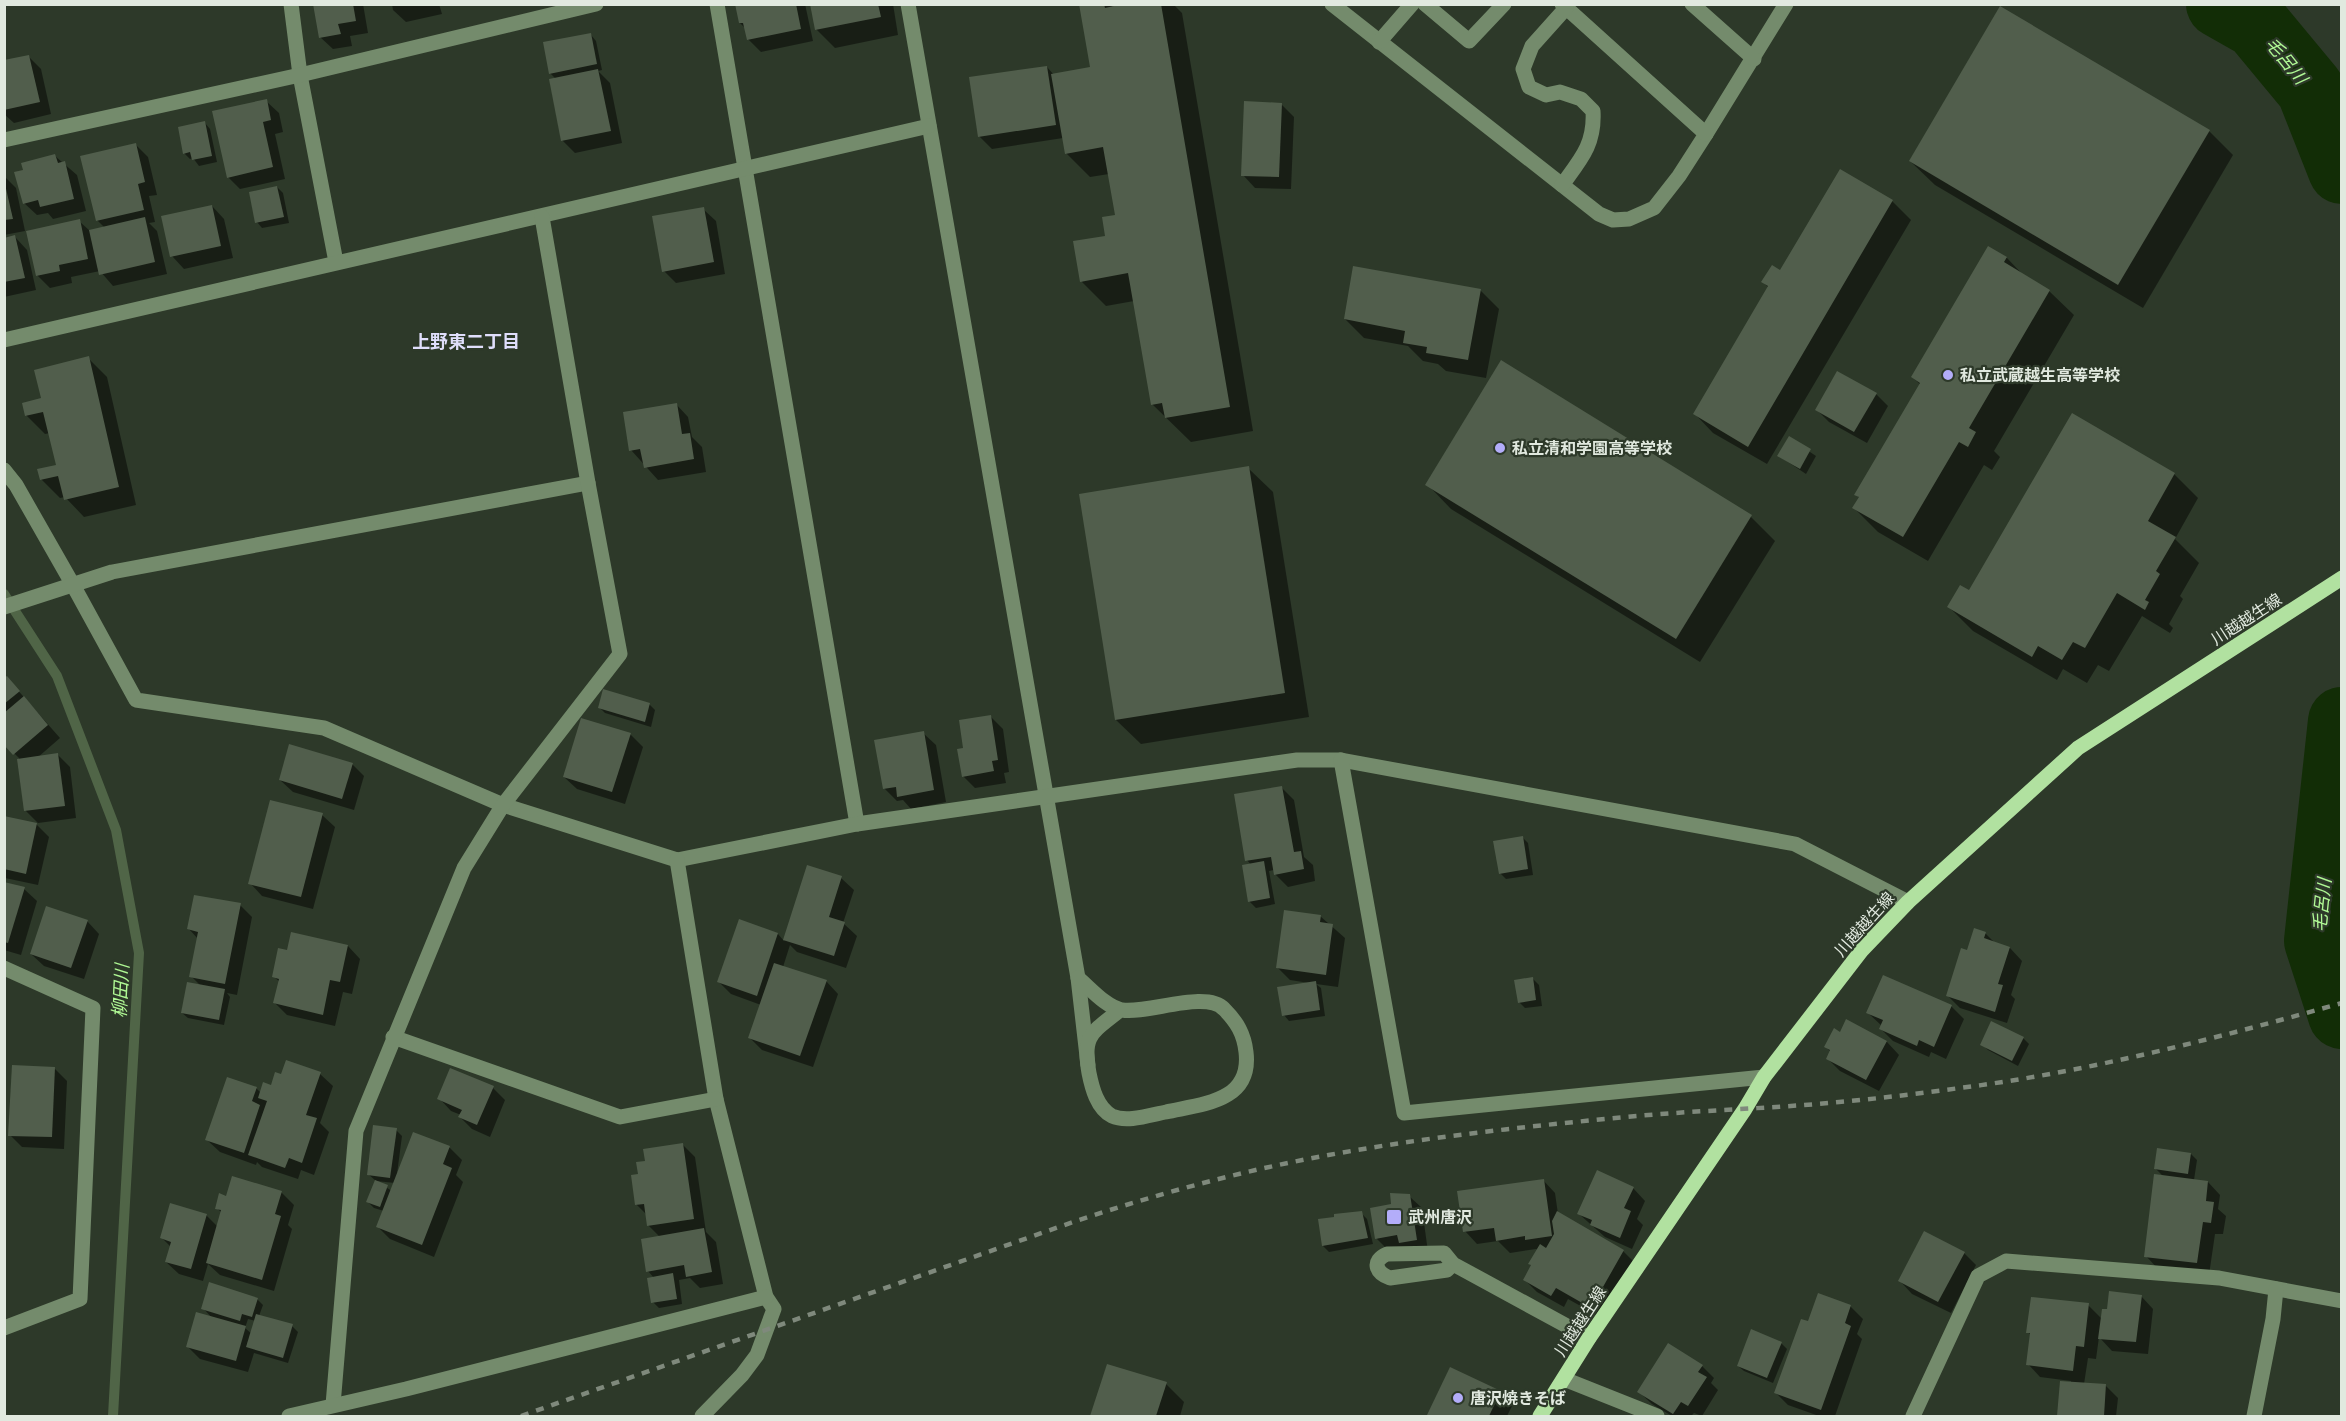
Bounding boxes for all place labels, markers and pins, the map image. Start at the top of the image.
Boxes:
place label: 私立武蔵越生高等学校 [1960,365,2120,385]
marker: 私立武蔵越生高等学校 [1941,368,1955,382]
place label: 私立清和学園高等学校 [1512,438,1672,458]
marker: 私立清和学園高等学校 [1493,441,1507,455]
place label: 武州唐沢 [1408,1207,1472,1227]
marker: 武州唐沢 [1385,1208,1403,1226]
place label: 唐沢焼きそば [1470,1388,1566,1408]
marker: 唐沢焼きそば [1451,1391,1465,1405]

